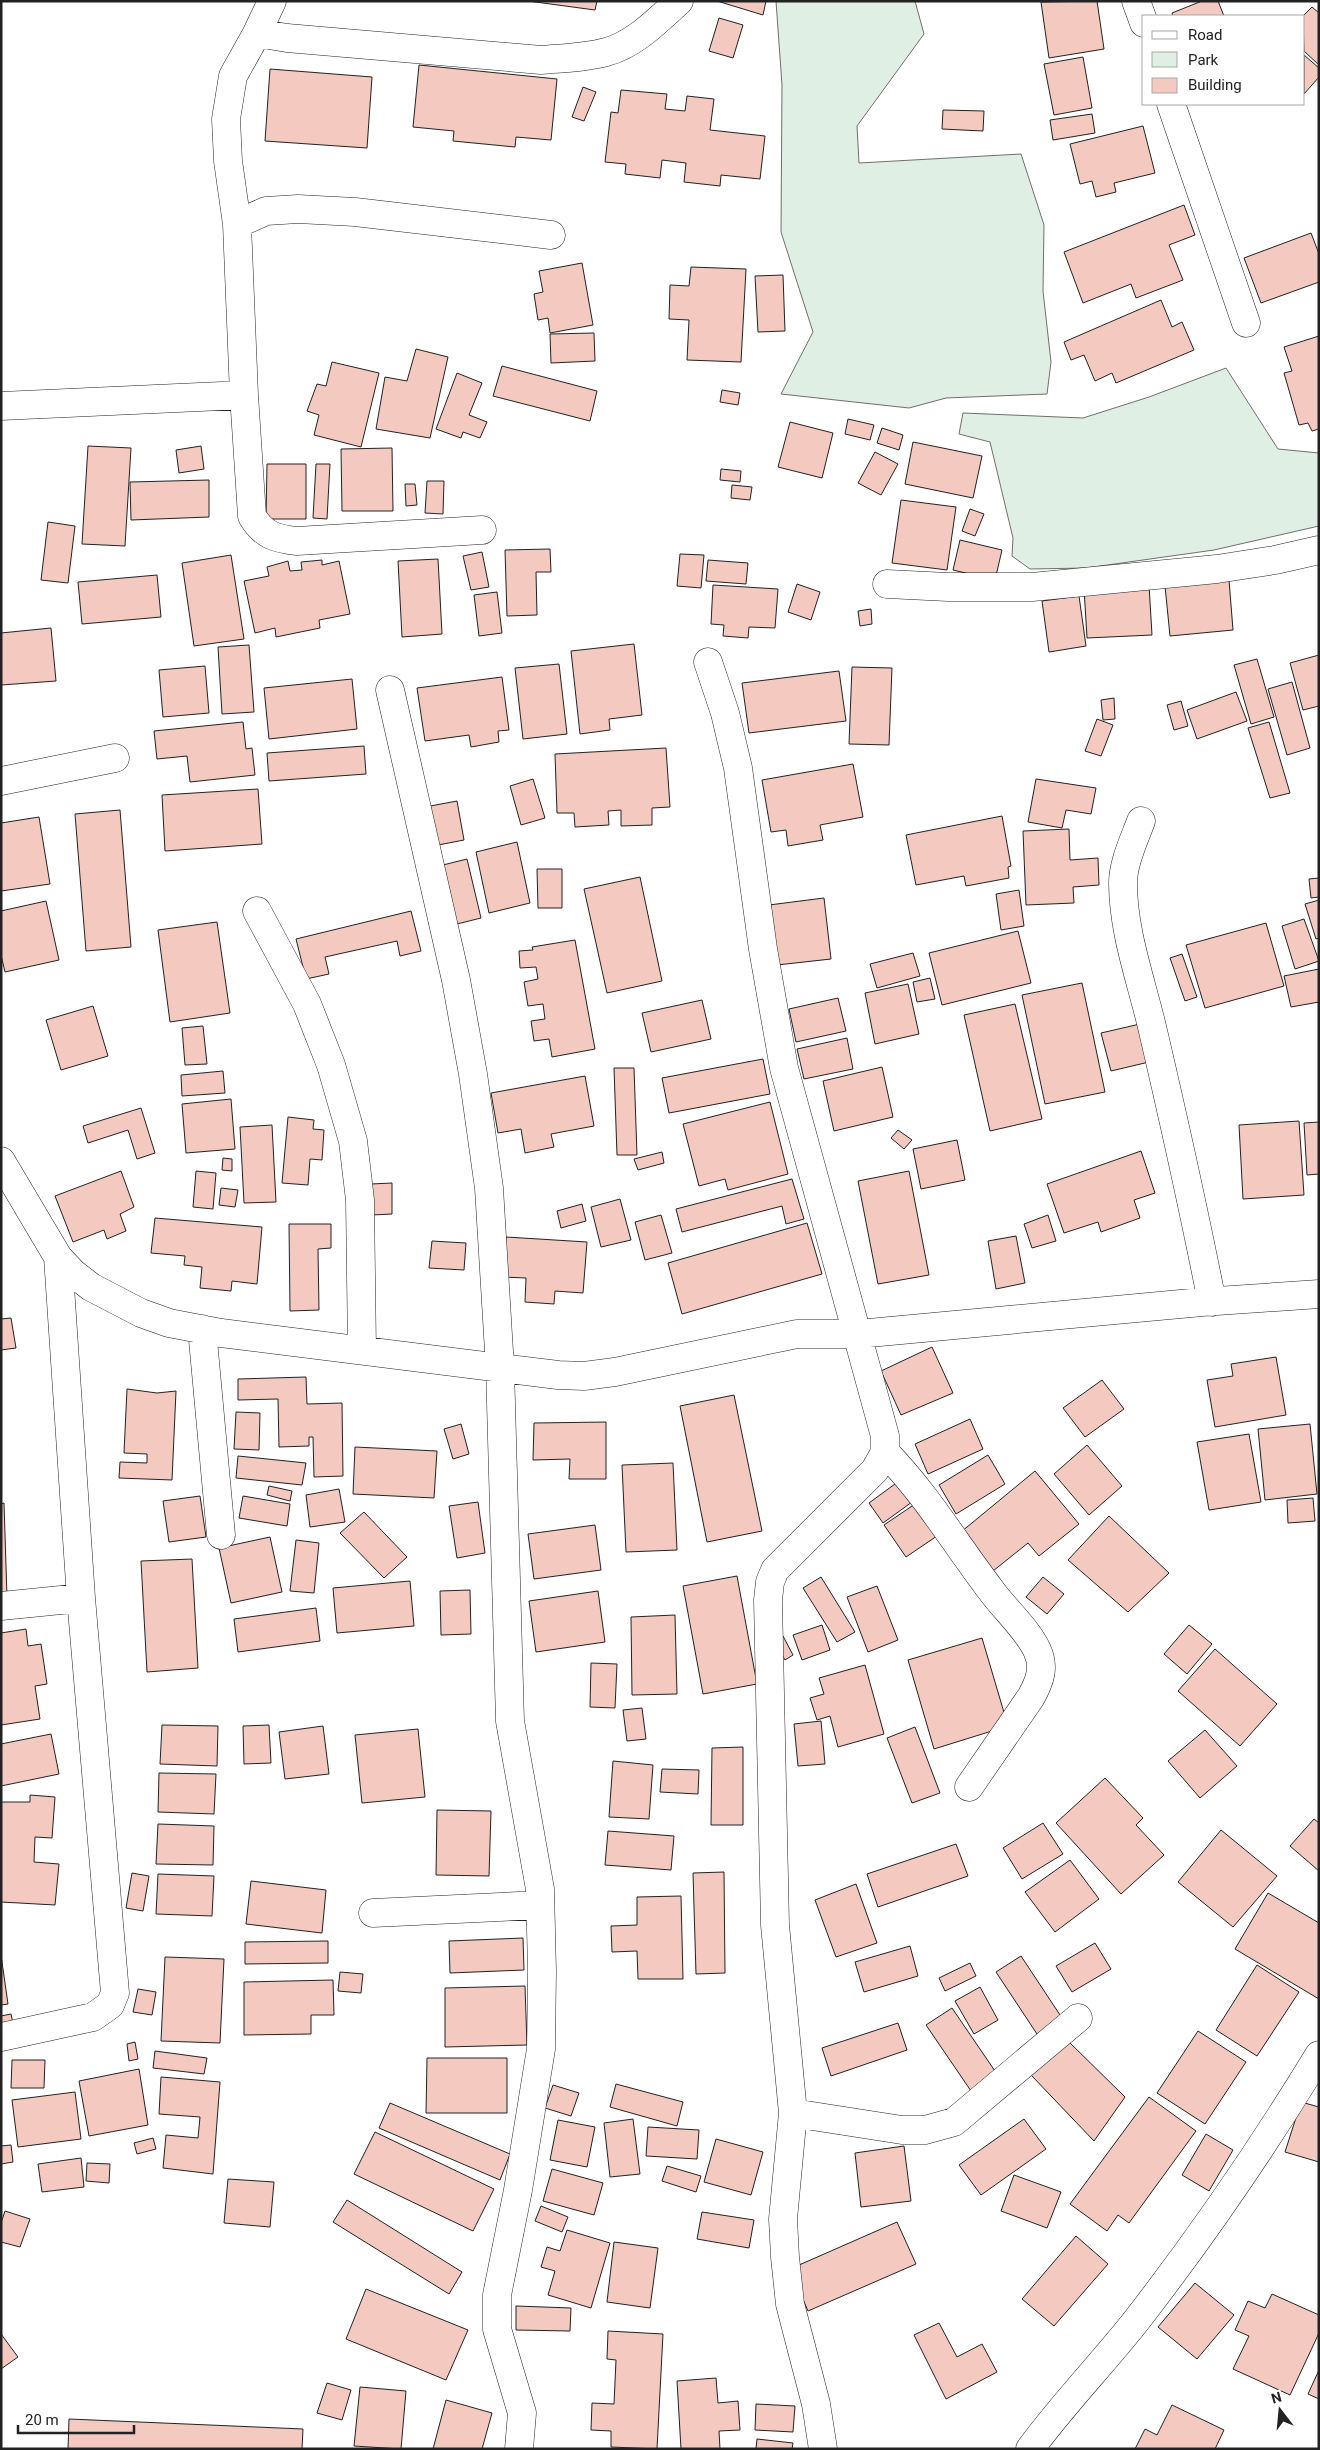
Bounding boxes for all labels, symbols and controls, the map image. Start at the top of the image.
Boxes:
legend [1142,15,1305,105]
text: Road [1188,26,1222,44]
text: Park [1188,51,1219,69]
text: Building [1188,76,1242,94]
north arrow [1255,2385,1305,2435]
text: N [1269,2388,1283,2407]
scale bar [18,2402,134,2434]
text: 20 m [25,2411,59,2429]

